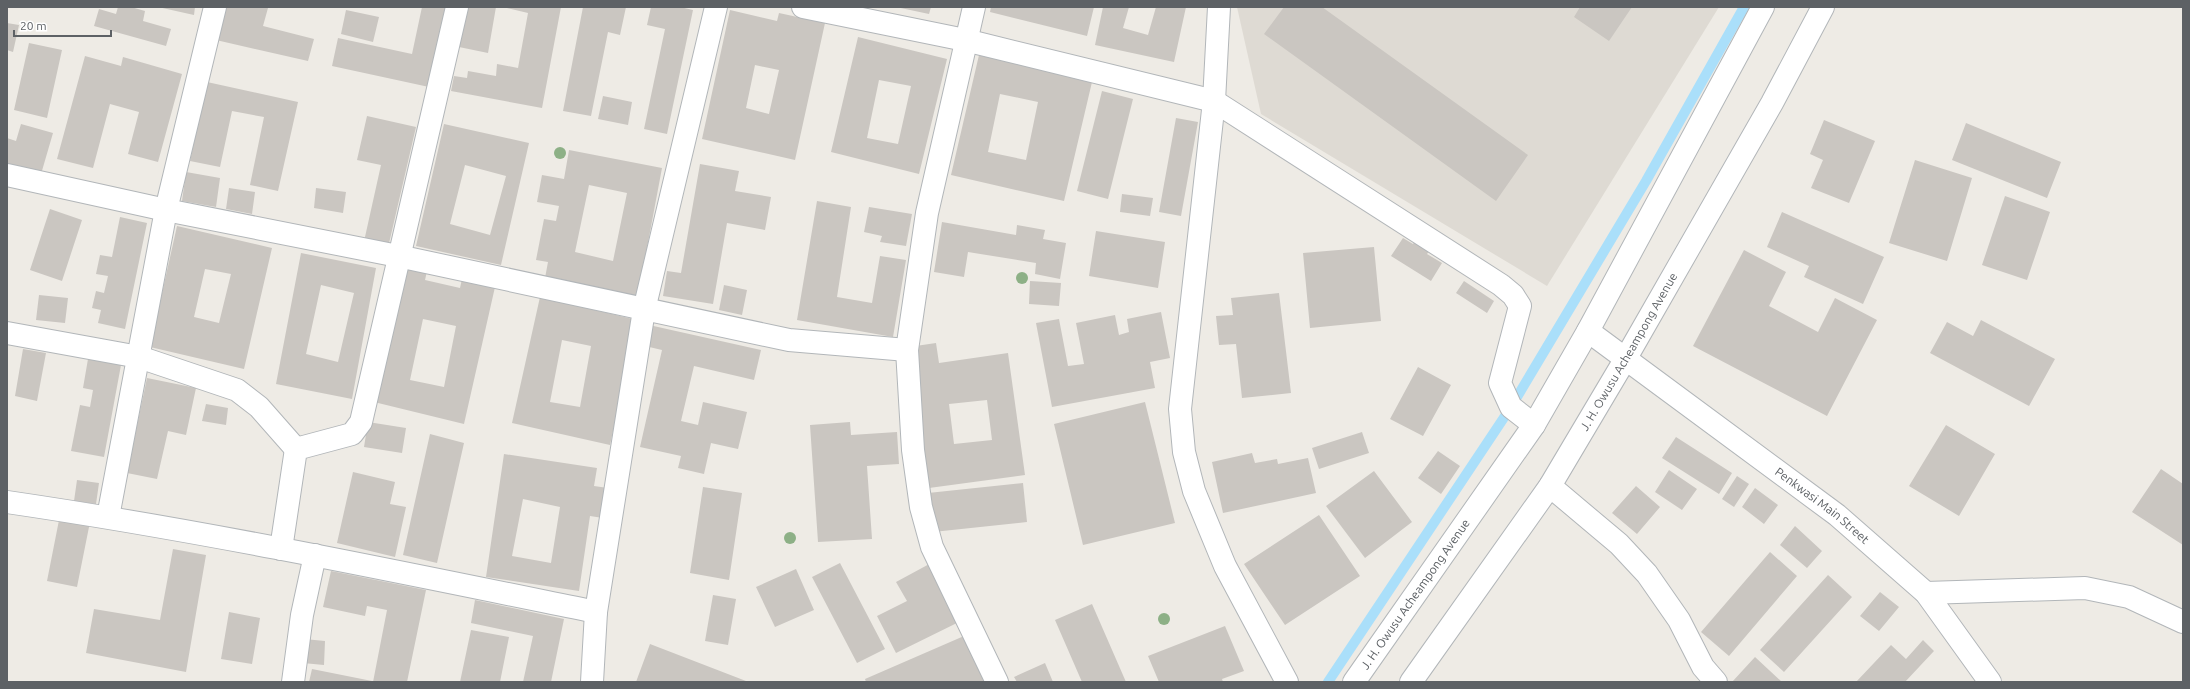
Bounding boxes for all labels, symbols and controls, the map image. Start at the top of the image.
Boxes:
scale bar [14,12,111,38]
text: 20 m [20,19,47,32]
street label: J. H. Owusu Acheampong Avenue [1577,270,1679,433]
street label: Penkwasi Main Street [1773,465,1872,546]
street label: J. H. Owusu Acheampong Avenue [1358,516,1472,672]

